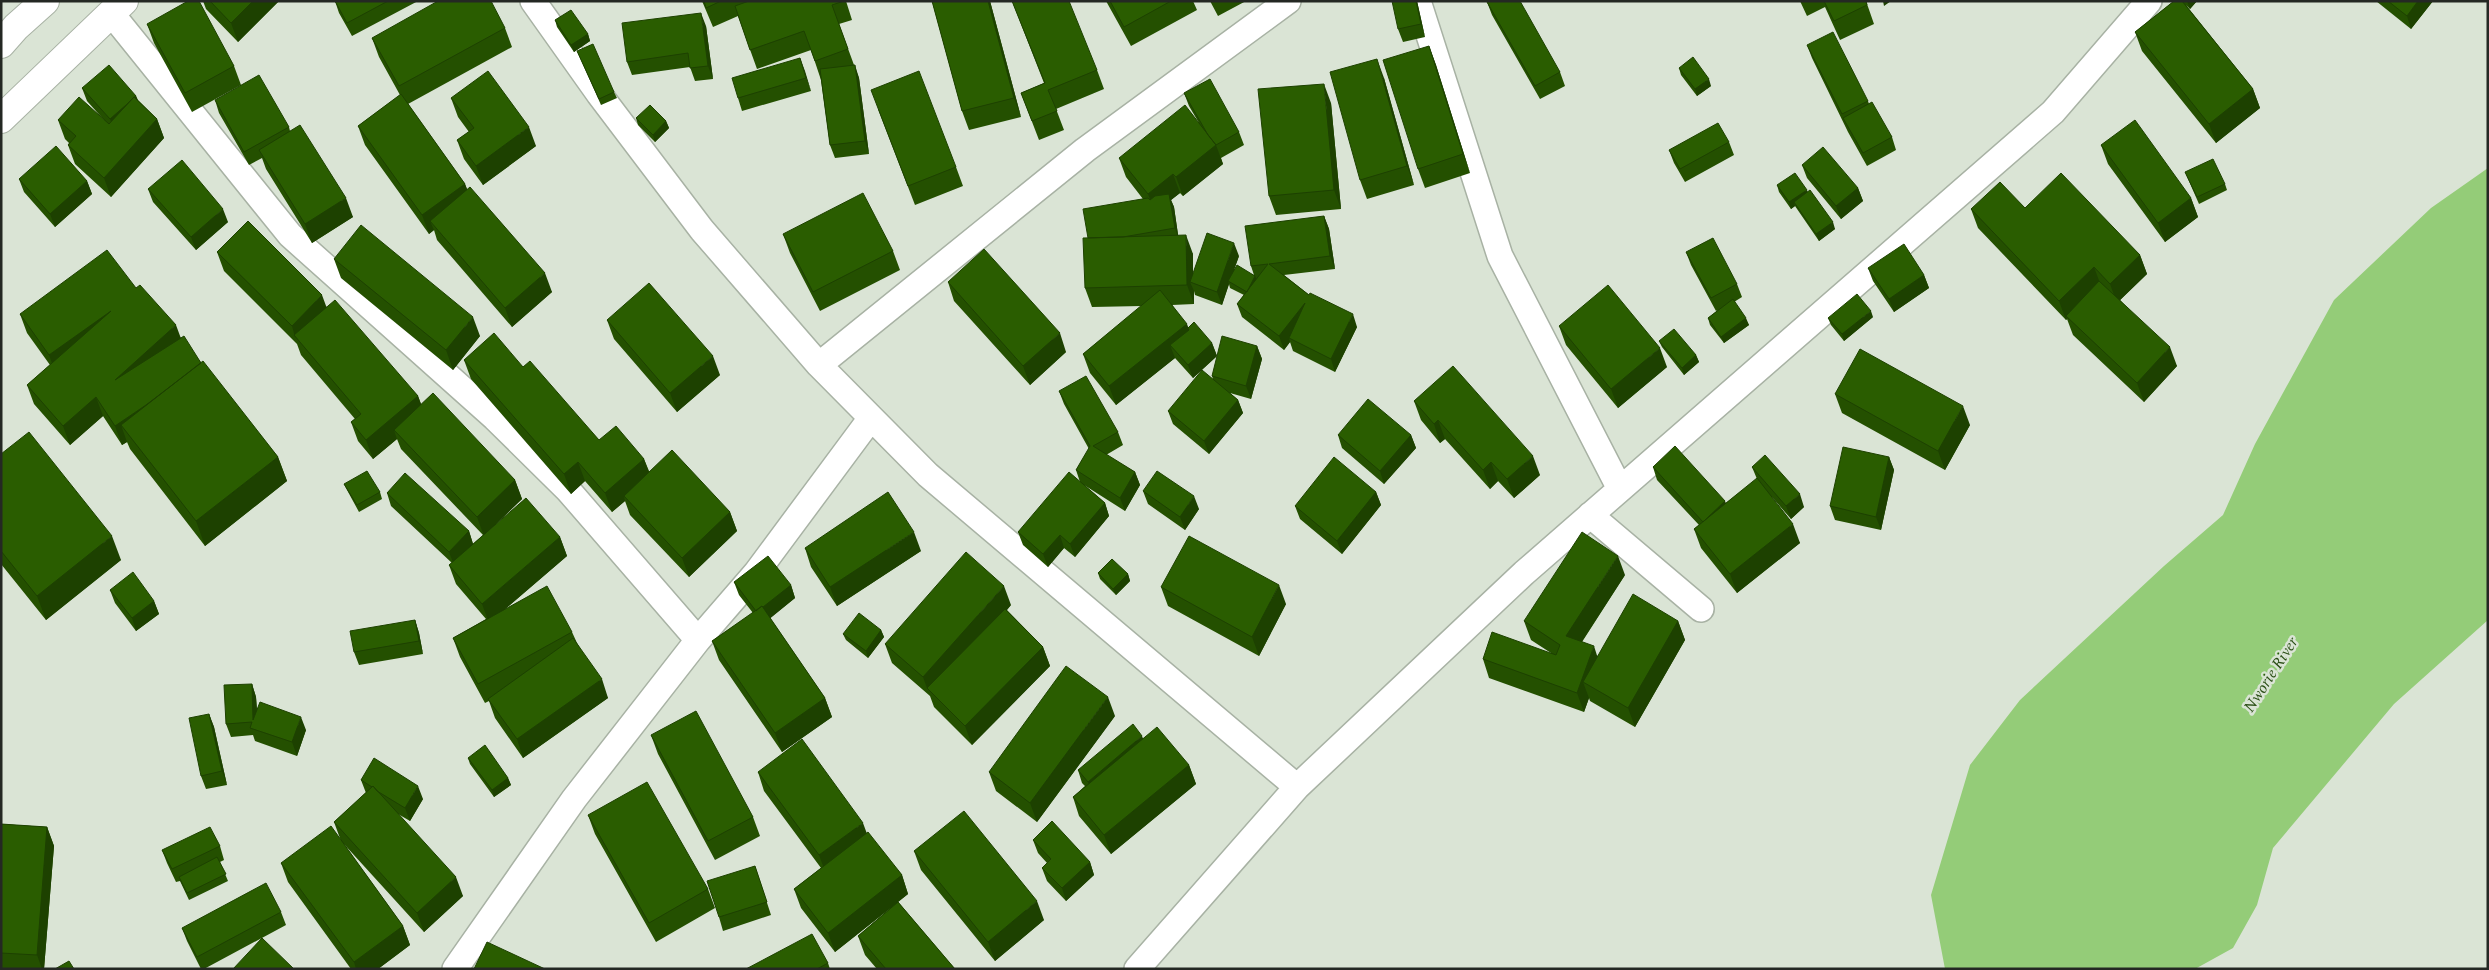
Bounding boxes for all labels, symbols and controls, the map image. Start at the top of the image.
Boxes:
water label: Nworie River [2237,632,2304,717]

